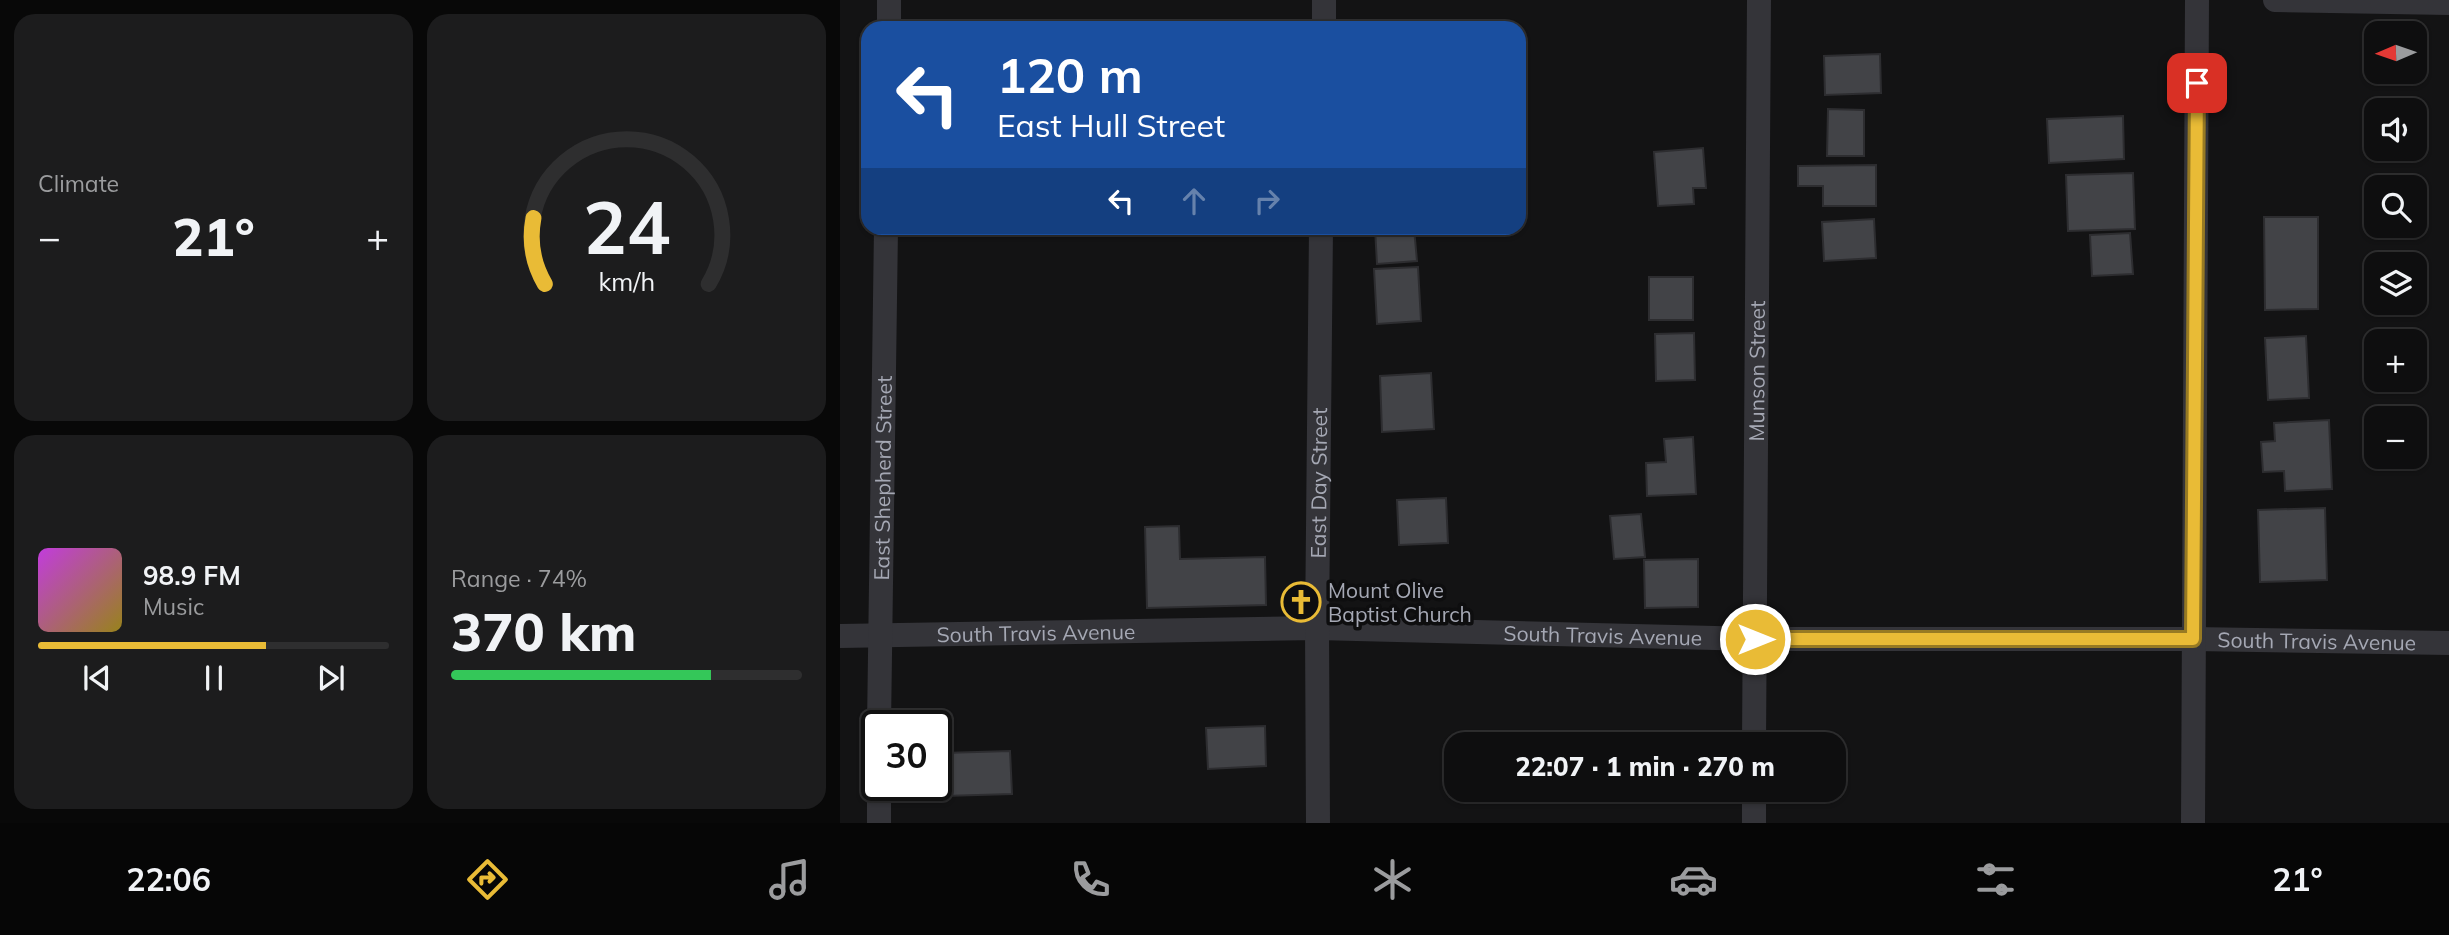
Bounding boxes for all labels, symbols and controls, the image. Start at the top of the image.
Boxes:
north arrow [2364,21,2427,84]
map controls [2364,21,2427,469]
text: 120 m [997,44,1143,105]
icon: left [882,49,973,140]
pin [2167,53,2227,113]
icon: arrive [2178,64,2216,102]
button: sound [2364,98,2427,161]
text: East Hull Street [997,105,1225,145]
text: Climate [38,169,119,198]
button: search [2364,175,2427,238]
text: 24 [583,181,670,272]
icon: left [1102,182,1140,220]
icon: ahead [1175,182,1213,220]
icon: right [1248,182,1286,220]
text: 21° [172,204,255,269]
text: − [38,213,61,261]
text: + [366,213,389,261]
button: layers [2364,252,2427,315]
text: km/h [598,265,655,296]
street label: Munson Street [1743,301,1770,442]
button: + [2364,329,2427,392]
street label: East Shepherd Street [868,375,897,581]
button: − [2364,406,2427,469]
street label: East Day Street [1305,407,1332,559]
text: 98.9 FM [143,559,241,592]
text: Range · 74% [451,564,587,593]
place label: Mount Olive Baptist Church [1328,577,1472,627]
church icon: Mount Olive Baptist Church [1280,581,1322,623]
text: Music [143,592,204,621]
text: 370 km [451,599,636,664]
position arrow [1718,602,1792,676]
street label: South Travis Avenue [936,618,1136,647]
street label: South Travis Avenue [1503,620,1703,651]
street label: South Travis Avenue [2217,626,2416,655]
icon: previous [78,659,116,697]
icon: pause [195,659,233,697]
icon: next [312,659,350,697]
speed limit sign: 30 [861,710,952,801]
text: 22:07 · 1 min · 270 m [1515,750,1775,783]
icon: directions [463,855,512,904]
icon: music [765,855,814,904]
icon: phone [1066,855,1115,904]
icon: climate [1368,855,1417,904]
icon: car [1669,855,1718,904]
icon: filters [1971,855,2020,904]
text: 22:06 [126,859,211,899]
text: 21° [2272,859,2323,899]

